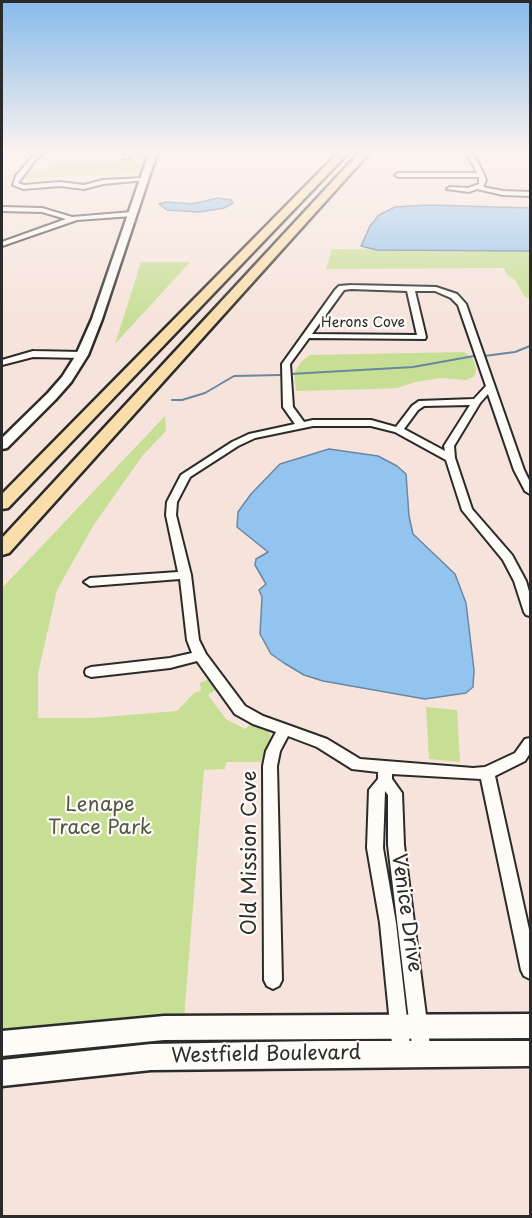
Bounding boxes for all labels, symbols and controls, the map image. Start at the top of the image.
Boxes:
street label: Herons Cove [321,315,405,331]
street label: Old Mission Cove [238,771,262,935]
park label: Lenape Trace Park [48,793,152,840]
street label: Venice Drive [386,852,426,974]
street label: Westfield Boulevard [171,1041,361,1069]

